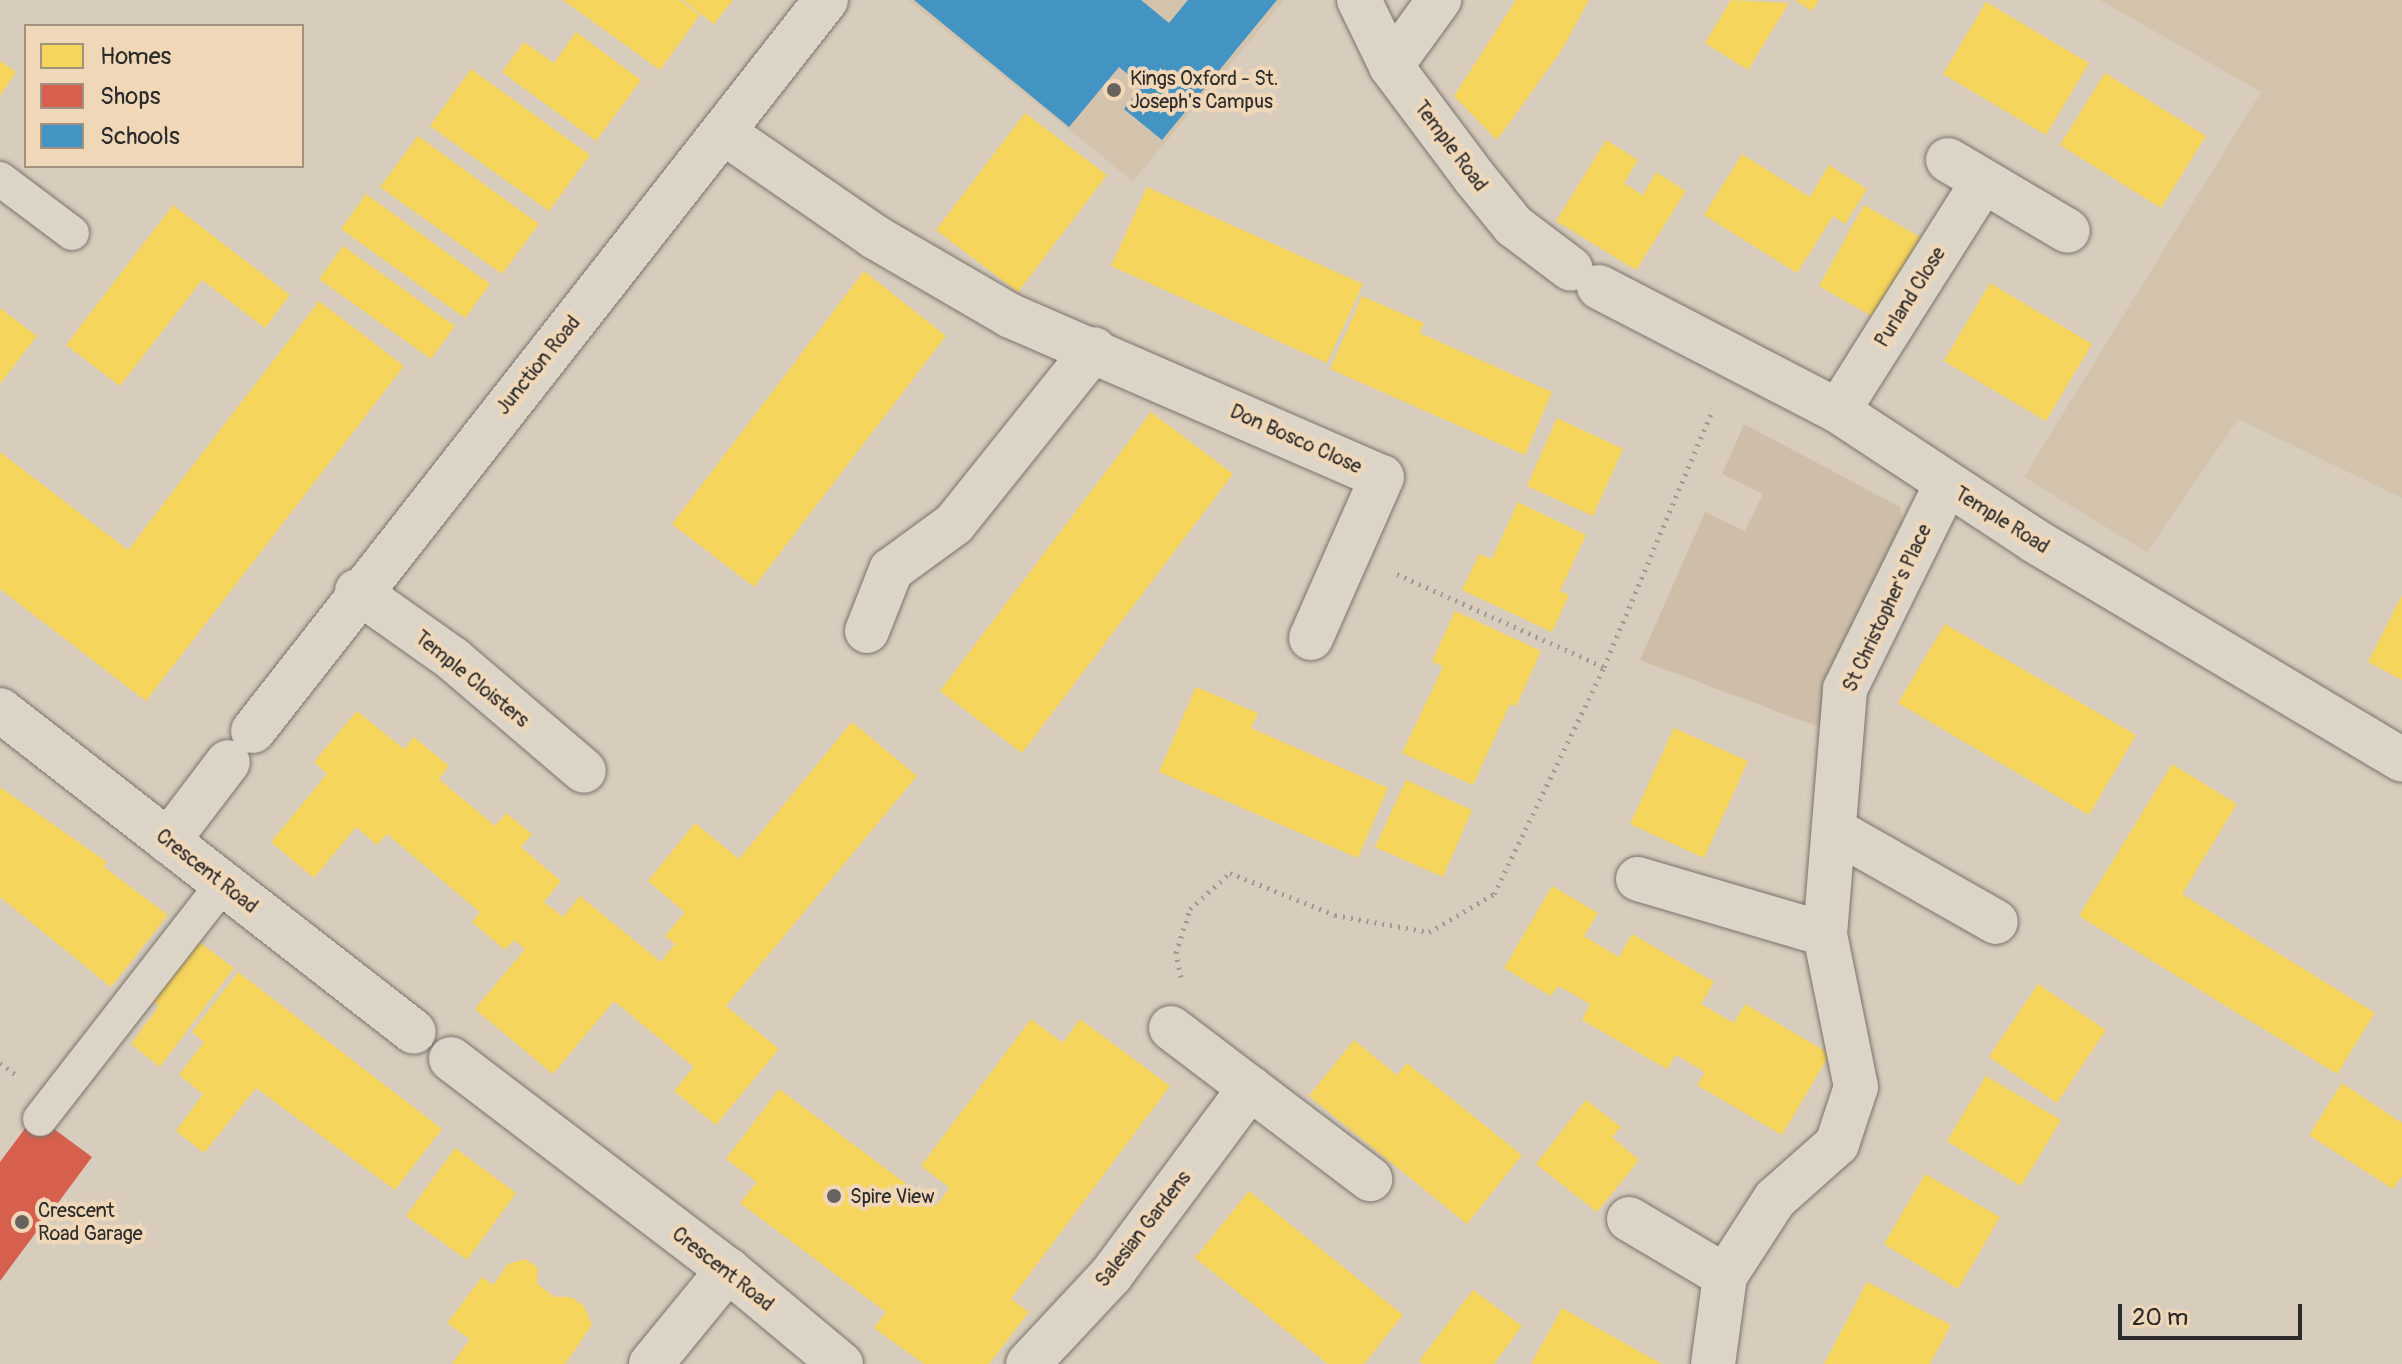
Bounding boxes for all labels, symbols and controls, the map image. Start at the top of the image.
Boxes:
legend [24,24,304,168]
text: Homes [100,42,171,71]
place label: Kings Oxford - St. Joseph's Campus [1130,66,1278,113]
marker: Kings Oxford - St. Joseph's Campus [1105,81,1123,99]
text: Shops [100,82,160,111]
street label: Temple Road [1409,96,1493,196]
text: Schools [100,122,180,151]
street label: Purland Close [1870,242,1950,352]
street label: Junction Road [491,311,585,419]
street label: Don Bosco Close [1226,399,1366,479]
street label: Temple Road [1950,481,2054,559]
street label: St Christopher's Place [1838,520,1936,696]
street label: Temple Cloisters [410,626,534,732]
street label: Crescent Road [151,824,263,918]
street label: Salesian Gardens [1090,1166,1196,1292]
place label: Spire View [850,1184,934,1208]
marker: Spire View [825,1187,843,1205]
place label: Crescent Road Garage [38,1198,143,1245]
marker: Crescent Road Garage [13,1213,31,1231]
street label: Crescent Road [667,1222,779,1316]
scale bar [2122,1288,2306,1338]
text: 20 m [2132,1303,2188,1332]

